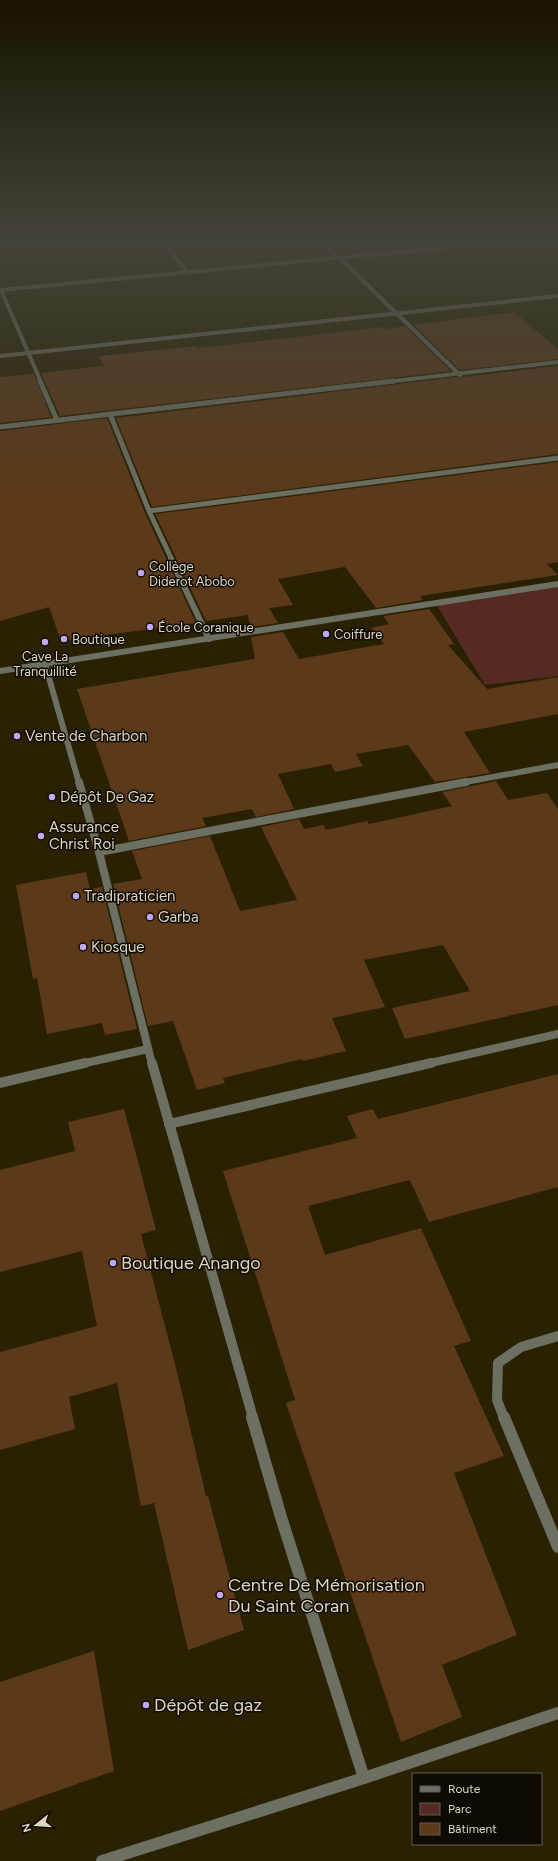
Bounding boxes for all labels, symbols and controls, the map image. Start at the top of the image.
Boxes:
place label: Collège Diderot Abobo [149,559,235,589]
marker: Collège Diderot Abobo [136,568,146,578]
place label: École Coranique [158,620,254,635]
marker: École Coranique [145,622,155,632]
place label: Coiffure [334,627,382,642]
marker: Coiffure [321,629,331,639]
place label: Boutique [72,632,125,647]
marker: Boutique [59,634,69,644]
marker: Cave La Tranquillité [40,637,50,647]
place label: Cave La Tranquillité [13,649,77,679]
place label: Vente de Charbon [25,727,147,745]
marker: Vente de Charbon [12,731,22,741]
place label: Dépôt De Gaz [60,788,154,806]
marker: Dépôt De Gaz [47,792,57,802]
place label: Assurance Christ Roi [49,818,119,853]
marker: Assurance Christ Roi [36,831,46,841]
place label: Tradipraticien [84,887,175,905]
marker: Tradipraticien [71,891,81,901]
place label: Garba [158,908,199,926]
marker: Garba [145,912,155,922]
place label: Kiosque [91,938,145,956]
marker: Kiosque [78,942,88,952]
place label: Boutique Anango [121,1252,261,1274]
marker: Boutique Anango [108,1258,118,1268]
place label: Centre De Mémorisation Du Saint Coran [228,1574,425,1617]
marker: Centre De Mémorisation Du Saint Coran [215,1590,225,1600]
place label: Dépôt de gaz [154,1694,262,1716]
marker: Dépôt de gaz [141,1700,151,1710]
legend [412,1773,542,1845]
text: Route [448,1782,481,1796]
text: Parc [448,1802,472,1816]
north arrow [16,1805,56,1845]
text: N [19,1822,34,1834]
text: Bâtiment [448,1822,497,1836]

